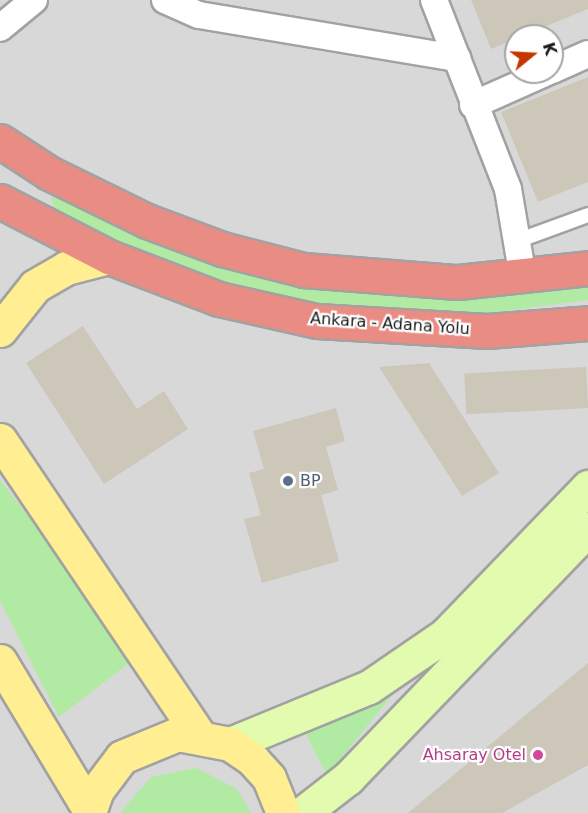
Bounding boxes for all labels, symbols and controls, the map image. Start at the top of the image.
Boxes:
north arrow [504,24,564,84]
text: K [539,40,561,58]
street label: Ankara - Adana Yolu [310,309,470,339]
place label: BP [300,471,321,491]
marker: BP [281,474,295,488]
place label: Ahsaray Otel [423,745,526,765]
marker: Ahsaray Otel [531,748,545,762]

